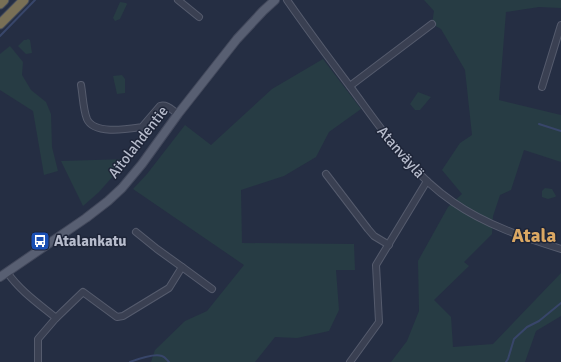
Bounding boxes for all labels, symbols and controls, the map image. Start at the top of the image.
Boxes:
street label: Aitolahdentie [104,102,172,182]
street label: Atanväylä [374,122,428,182]
district label: Atala [512,224,556,248]
bus stop icon: Atalankatu [29,230,51,252]
place label: Atalankatu [54,232,126,250]

